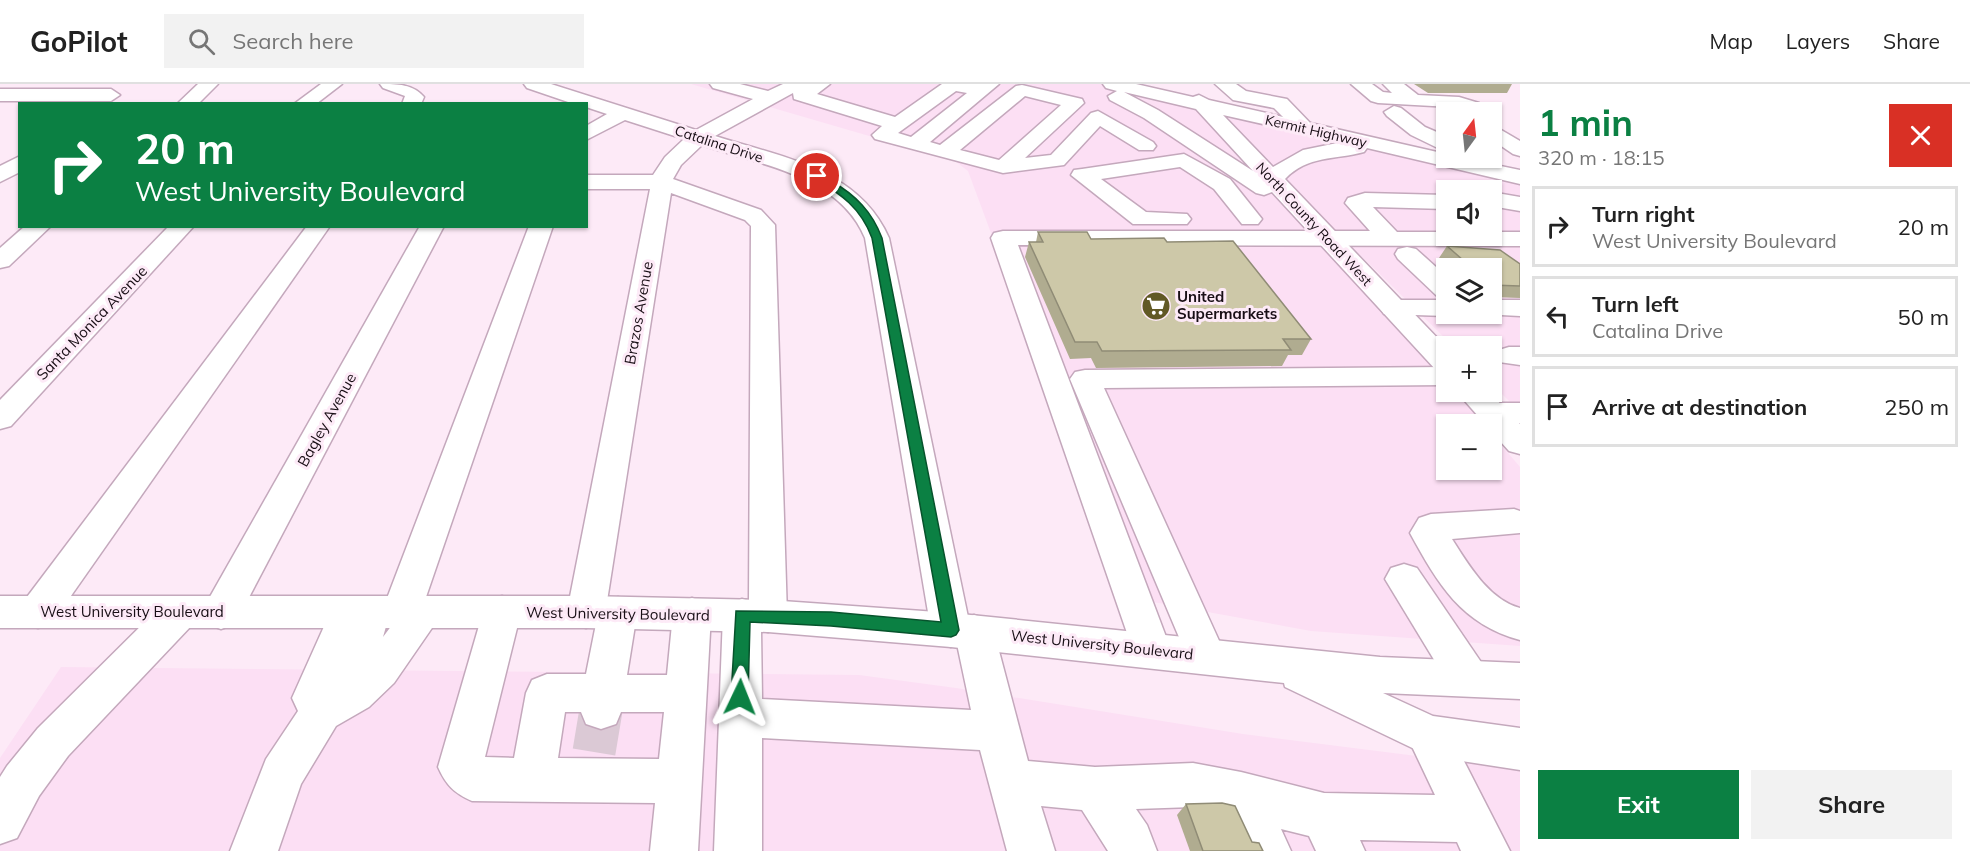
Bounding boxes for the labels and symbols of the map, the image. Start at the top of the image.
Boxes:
north arrow [1436,102,1502,168]
street label: Kermit Highway [1263,111,1369,152]
street label: Catalina Drive [673,121,765,167]
pin [791,150,842,201]
street label: North County Road West [1252,159,1376,290]
street label: Brazos Avenue [620,260,657,366]
street label: Santa Monica Avenue [32,262,151,384]
place label: United Supermarkets [1177,287,1277,323]
supermarket icon: United Supermarkets [1140,290,1172,322]
street label: Bagley Avenue [293,370,360,470]
street label: West University Boulevard [40,602,224,621]
street label: West University Boulevard [526,602,710,625]
street label: West University Boulevard [1010,625,1194,664]
position arrow [708,665,772,729]

